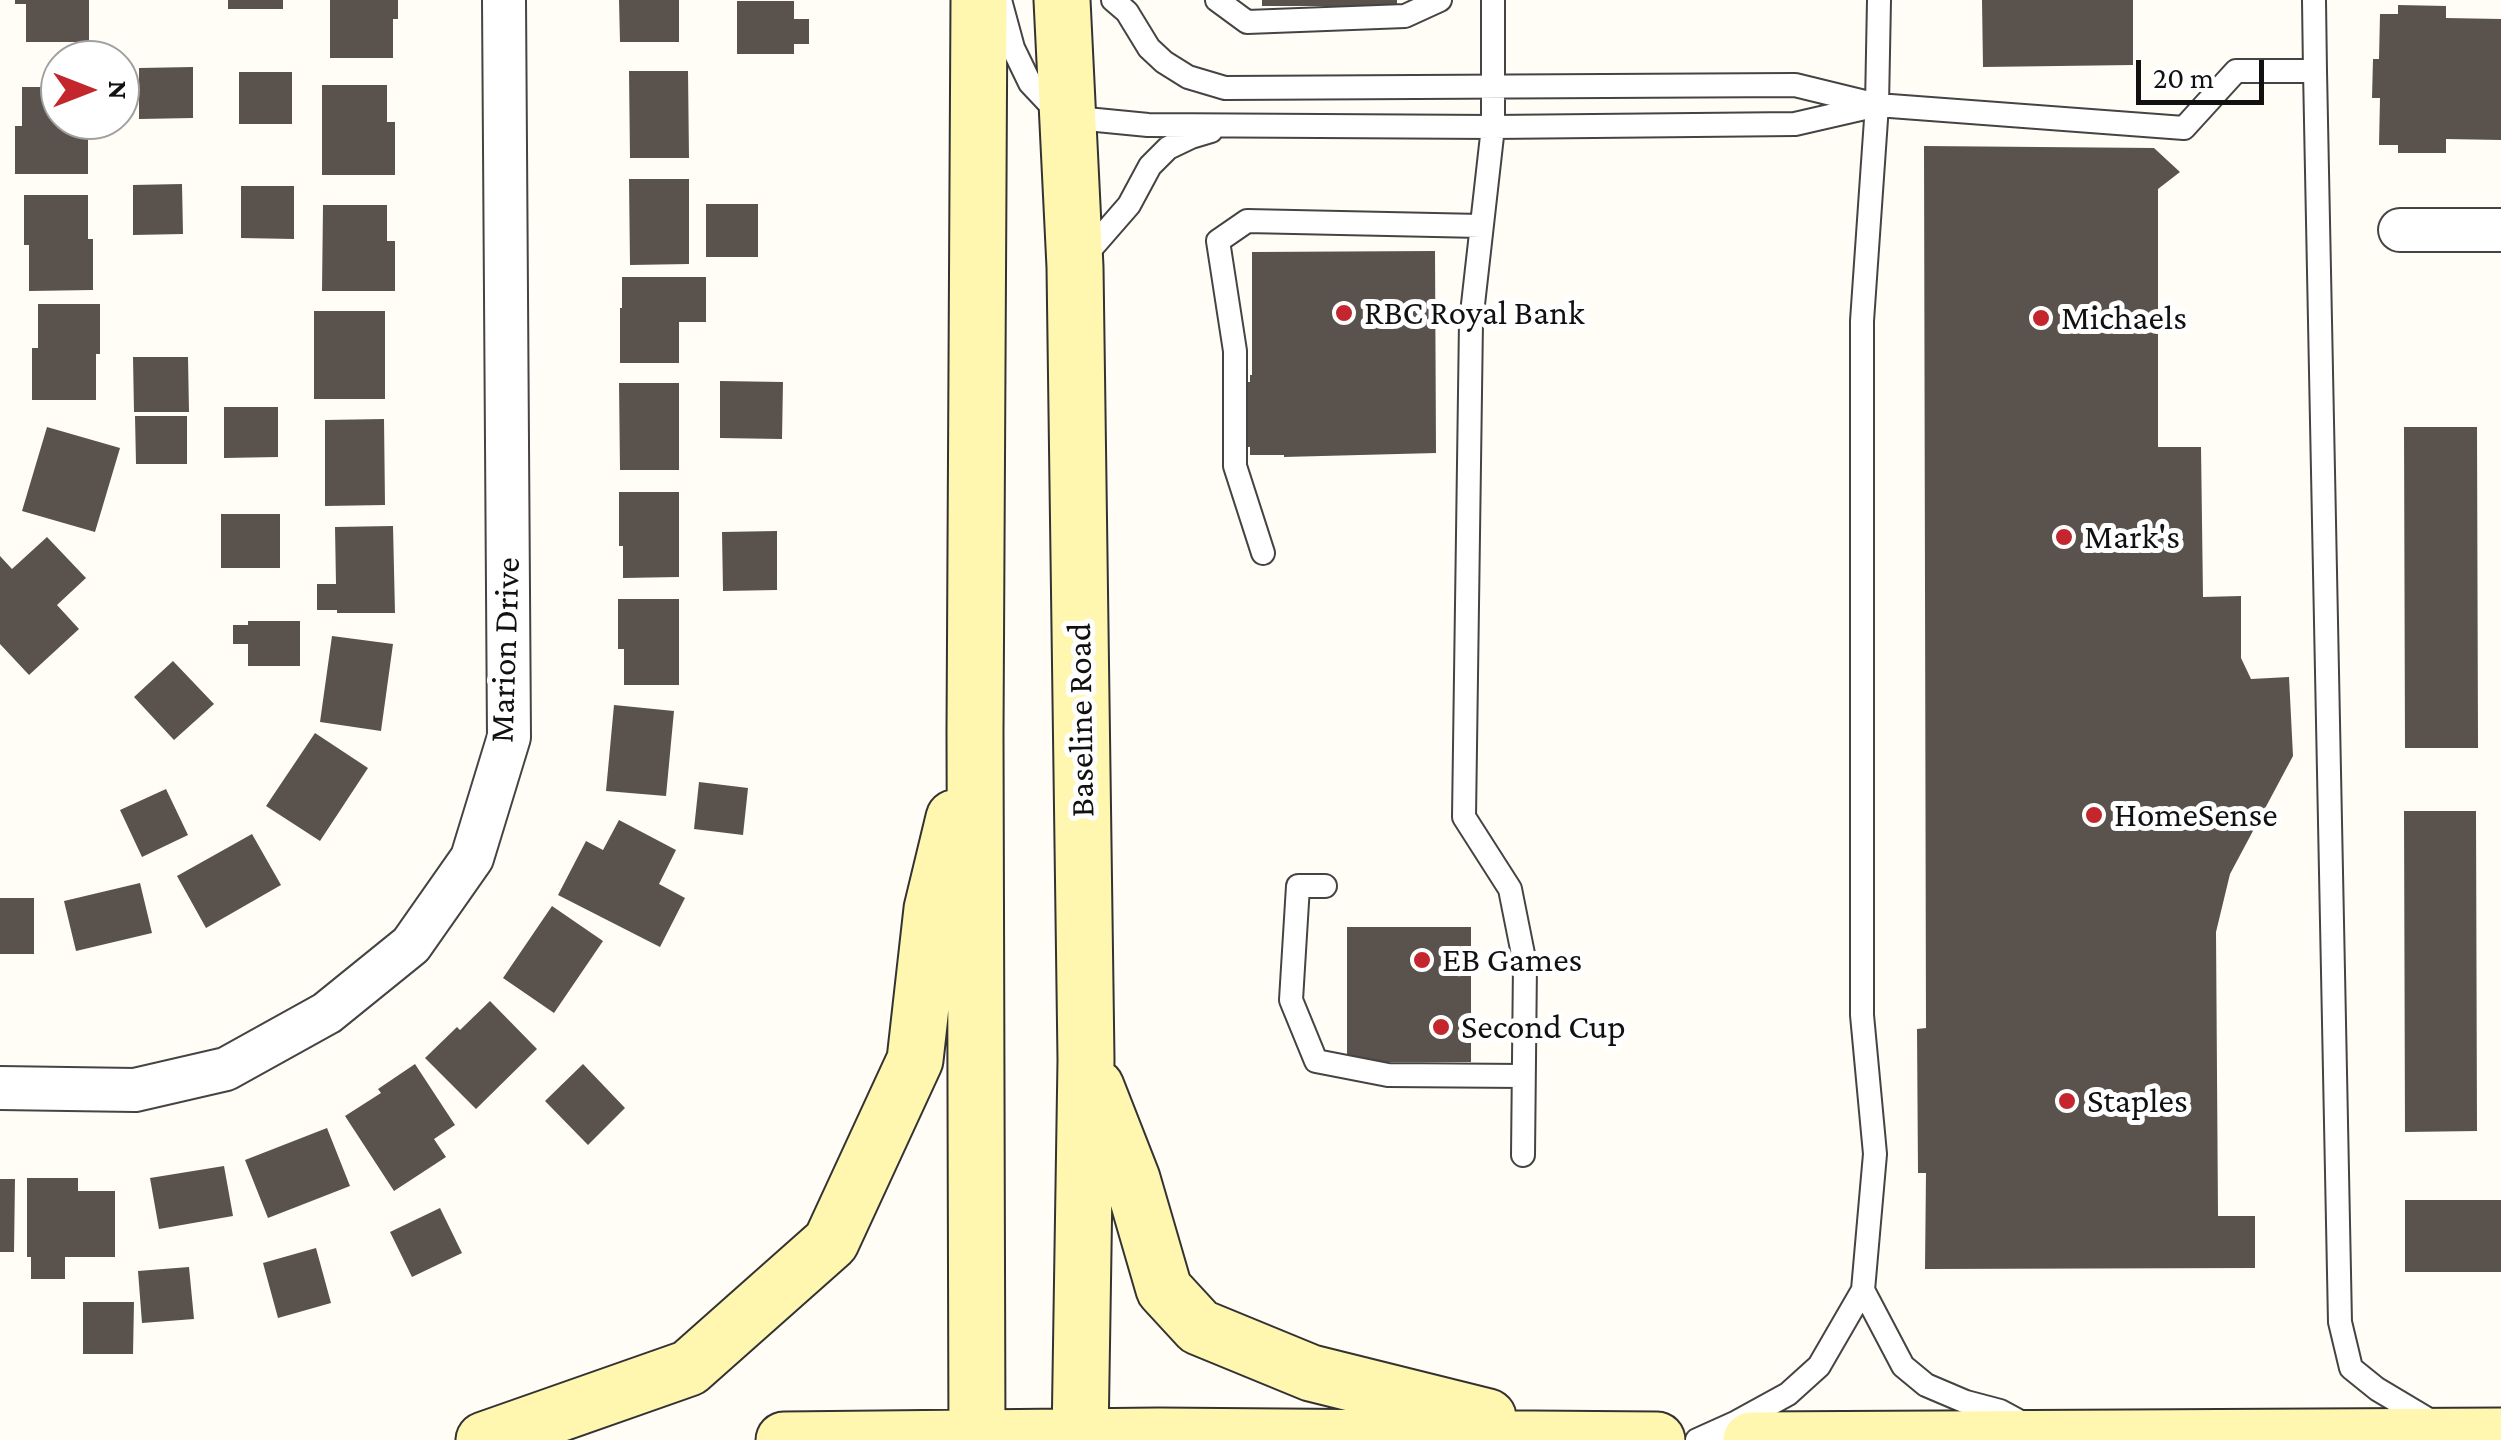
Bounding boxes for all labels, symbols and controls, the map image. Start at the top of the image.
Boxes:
north arrow [40,40,140,140]
scale bar [2141,40,2268,102]
text: 20 m [2153,61,2214,94]
text: N [103,80,134,100]
place label: RBC Royal Bank [1364,292,1585,334]
place label: Michaels [2061,297,2187,339]
marker: RBC Royal Bank [1333,302,1355,324]
marker: Michaels [2030,307,2052,329]
place label: Mark's [2084,516,2180,558]
marker: Mark's [2053,526,2075,548]
street label: Marion Drive [481,556,529,744]
street label: Baseline Road [1058,622,1104,818]
place label: HomeSense [2114,794,2278,836]
marker: HomeSense [2083,804,2105,826]
place label: EB Games [1442,939,1582,981]
marker: EB Games [1411,949,1433,971]
place label: Second Cup [1461,1006,1626,1048]
marker: Second Cup [1430,1016,1452,1038]
place label: Staples [2087,1080,2188,1122]
marker: Staples [2056,1090,2078,1112]

